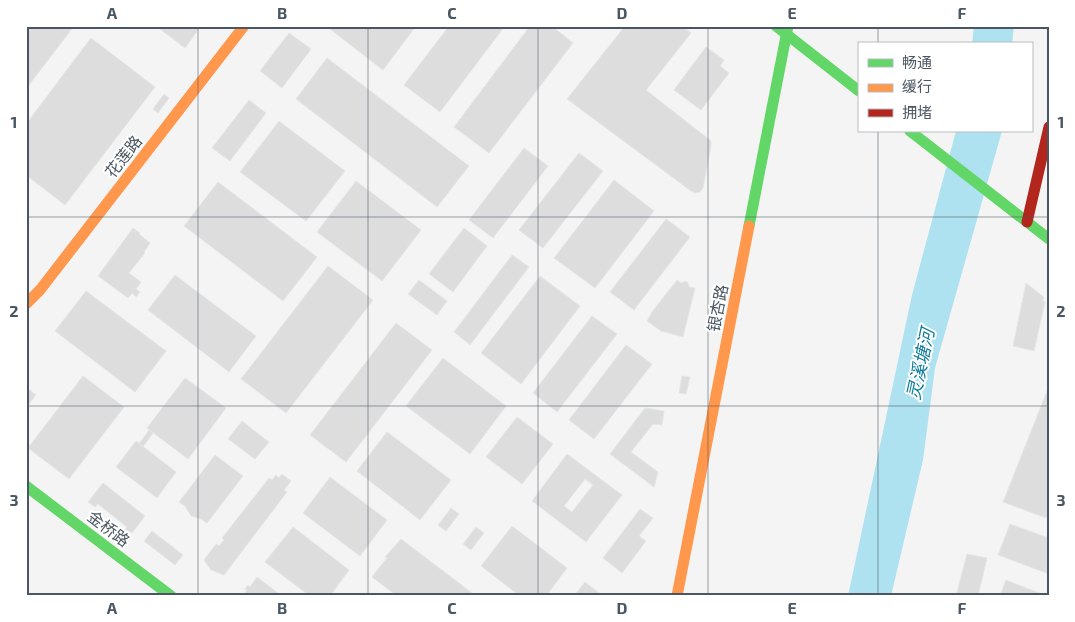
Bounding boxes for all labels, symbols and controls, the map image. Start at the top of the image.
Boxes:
text: A [107,3,118,22]
text: B [277,3,287,22]
text: C [447,3,457,22]
text: D [617,3,628,22]
text: E [787,3,797,22]
text: F [958,3,967,22]
legend [858,42,1032,132]
text: 畅通 [902,53,932,71]
text: 缓行 [902,77,932,95]
text: 拥堵 [902,103,932,121]
text: 1 [11,112,17,131]
text: 1 [1058,112,1064,131]
street label: 花莲路 [101,131,145,181]
street label: 银杏路 [703,283,731,333]
text: 2 [9,301,19,320]
text: 2 [1056,301,1066,320]
water label: 灵溪塘河 [902,324,939,402]
text: 3 [9,490,19,509]
text: 3 [1056,490,1066,509]
street label: 金桥路 [84,506,134,550]
text: A [107,598,118,617]
text: B [277,598,287,617]
text: C [447,598,457,617]
text: D [617,598,628,617]
text: E [787,598,797,617]
text: F [958,598,967,617]

